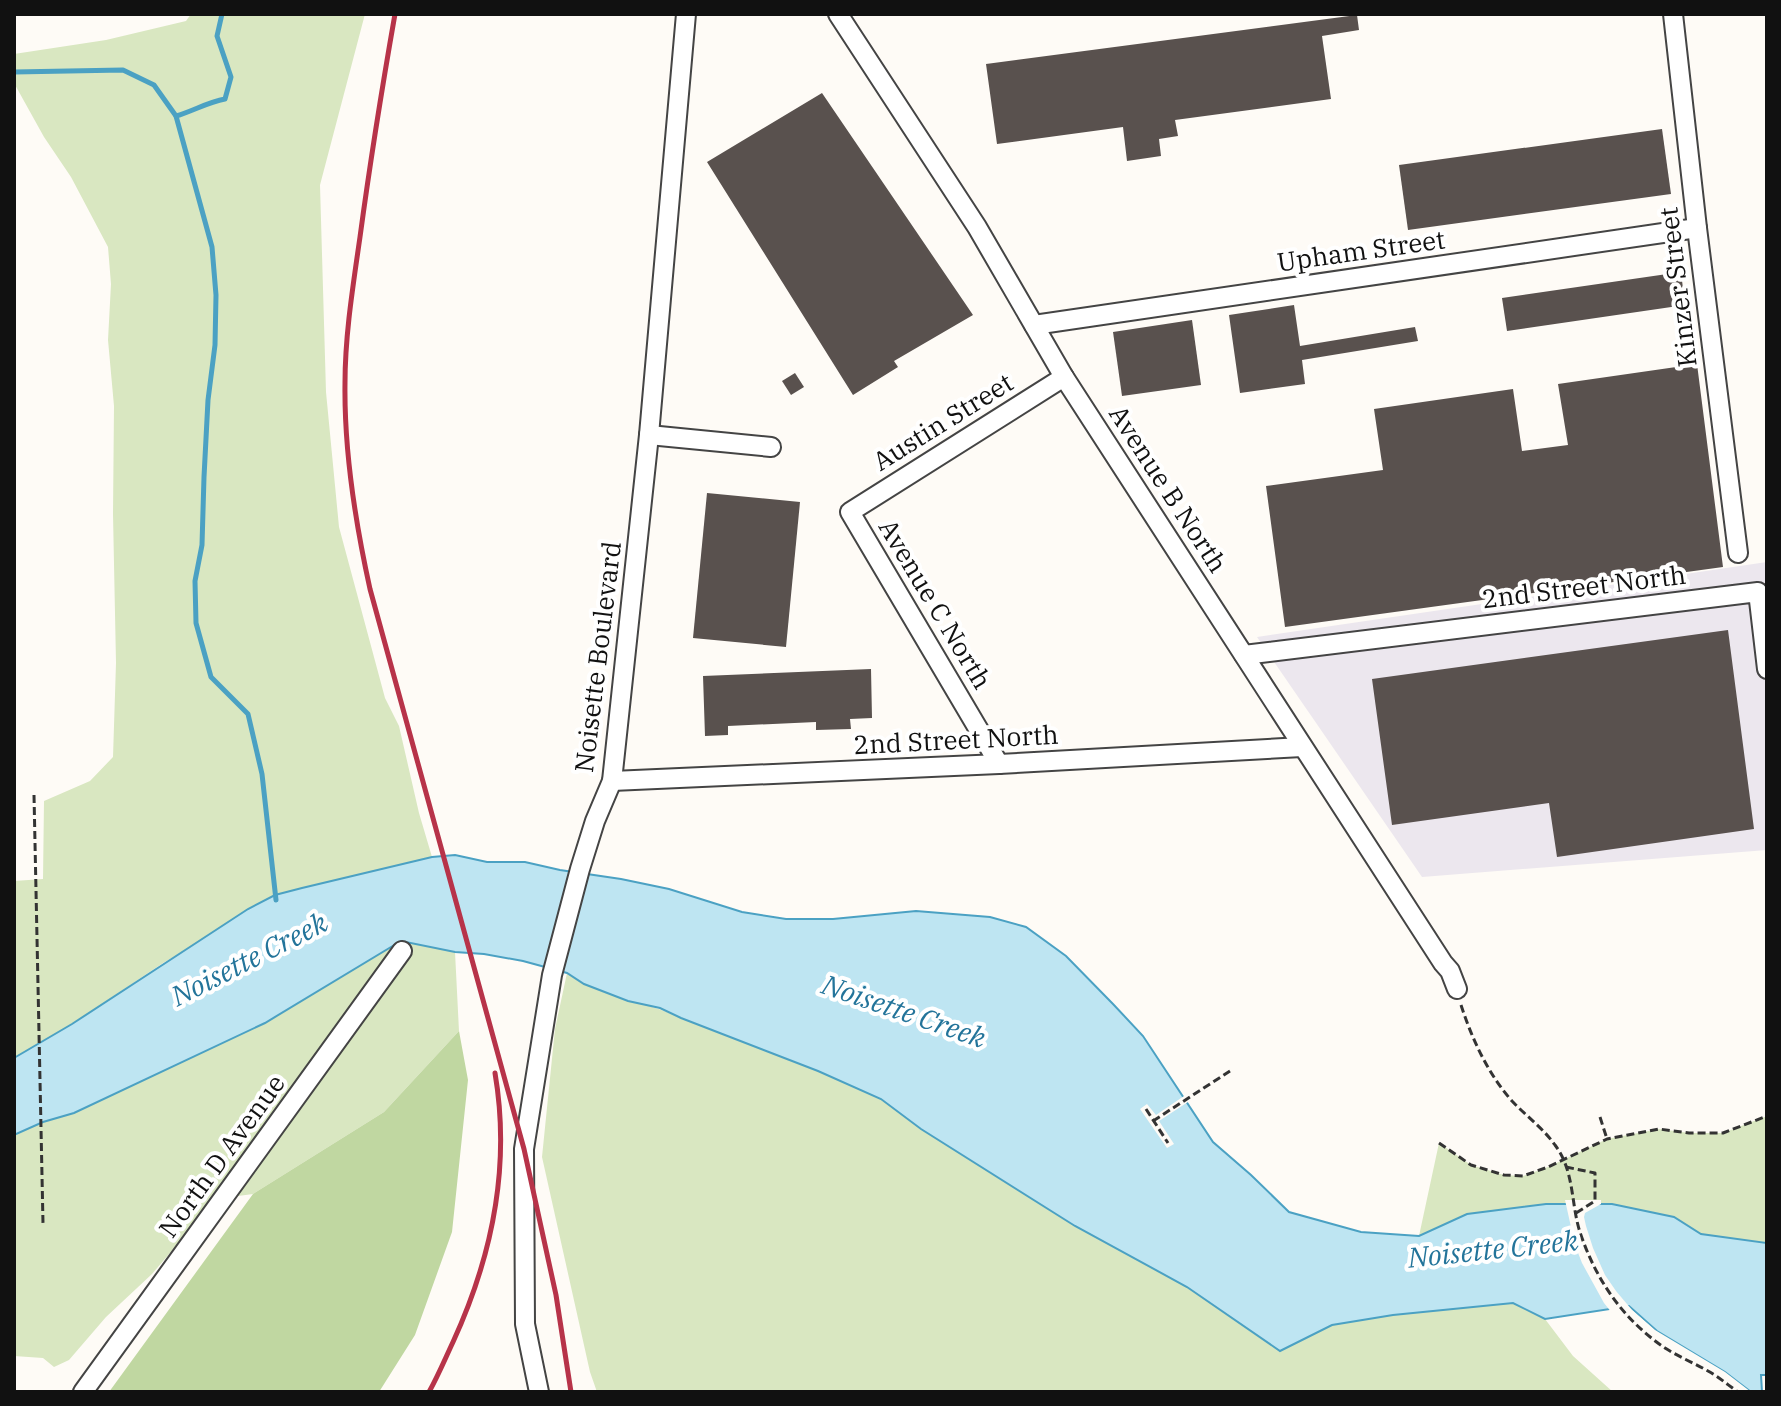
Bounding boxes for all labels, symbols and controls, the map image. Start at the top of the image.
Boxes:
street label: Kinzer Street [1650,205,1704,369]
street label: Upham Street [1275,221,1447,279]
street label: Austin Street [866,365,1019,478]
street label: Avenue B North [1102,398,1236,579]
street label: Avenue C North [872,512,1000,695]
street label: Noisette Boulevard [566,539,628,774]
street label: 2nd Street North [1480,557,1688,615]
street label: 2nd Street North [853,717,1059,761]
water label: Noisette Creek [163,903,333,1014]
water label: Noisette Creek [816,965,991,1056]
street label: North D Avenue [150,1067,292,1244]
water label: Noisette Creek [1405,1221,1580,1276]

